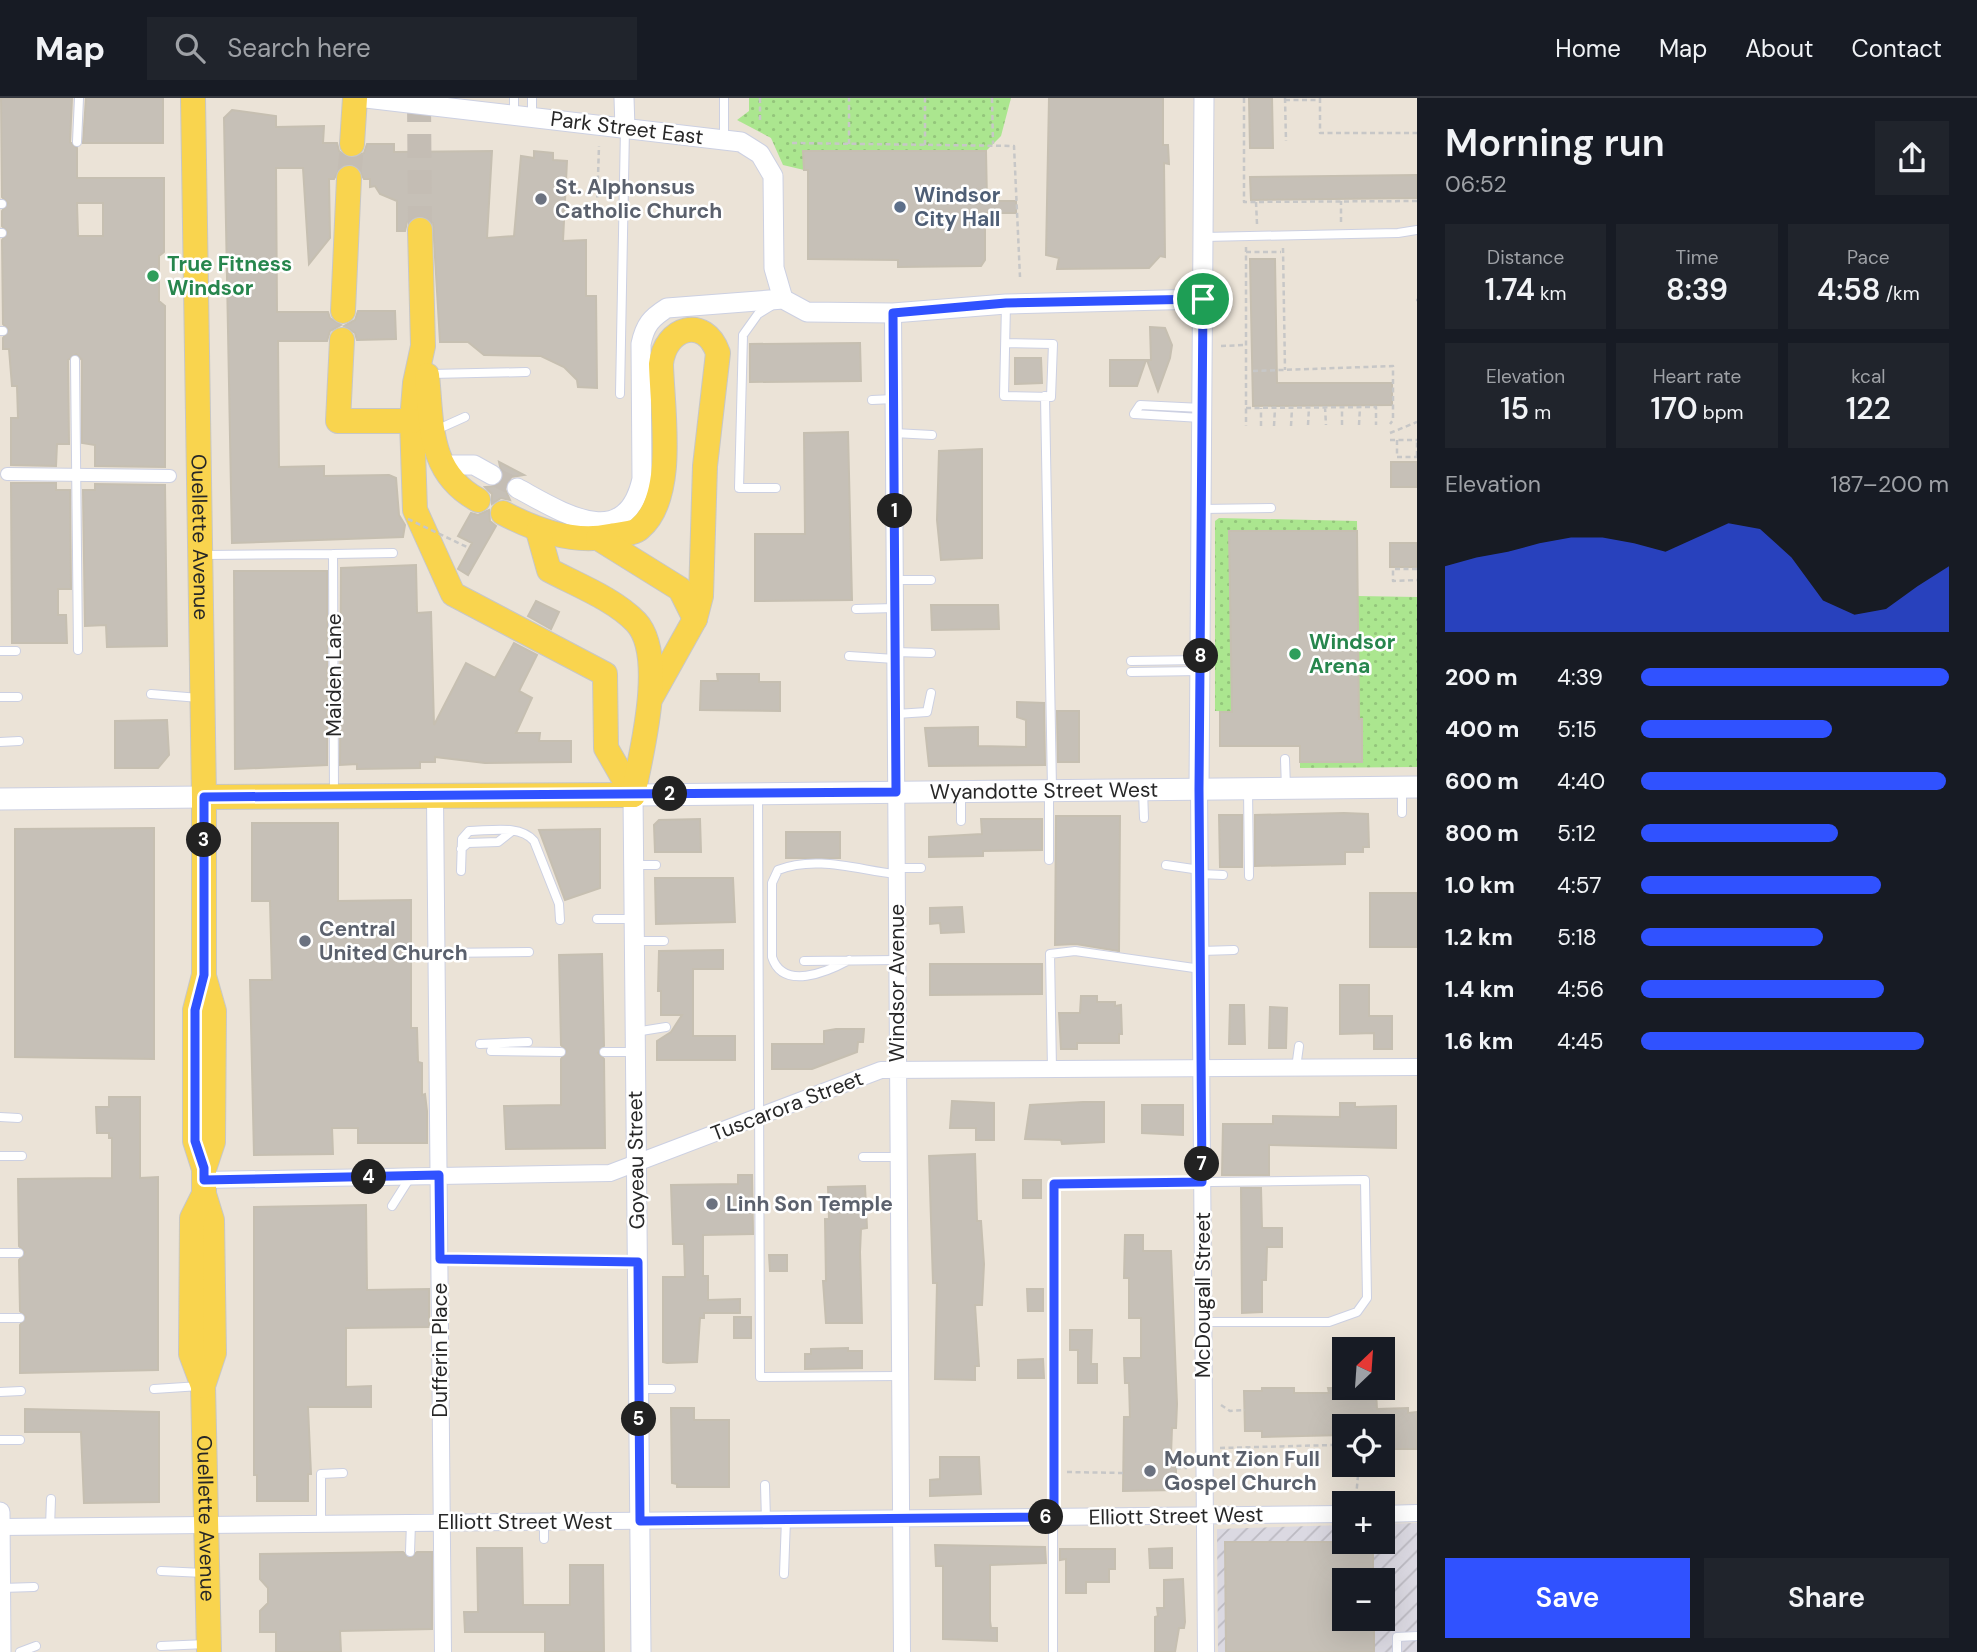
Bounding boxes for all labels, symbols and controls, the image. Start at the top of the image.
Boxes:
search box [147,17,637,80]
text: Map [35,27,105,70]
icon: search [171,29,209,67]
text: Search here [227,31,371,65]
text: Home [1555,33,1621,64]
text: Map [1659,33,1707,64]
text: About [1745,33,1814,64]
text: Contact [1852,33,1942,64]
street label: Park Street East [549,105,705,151]
text: Morning run [1445,118,1665,168]
button: share [1875,121,1949,195]
text: 06:52 [1445,169,1507,199]
place label: St. Alphonsus Catholic Church [555,173,722,225]
place label: Windsor City Hall [914,181,1001,233]
marker: St. Alphonsus Catholic Church [533,191,549,207]
marker: Windsor City Hall [892,199,908,215]
text: Distance [1487,245,1564,270]
text: Time [1676,245,1718,270]
text: Pace [1847,245,1890,270]
place label: True Fitness Windsor [167,250,292,302]
marker: True Fitness Windsor [145,268,161,284]
pin [1173,269,1233,329]
text: 1.74 [1485,270,1535,309]
text: 8:39 [1666,270,1728,309]
text: 4:58 [1817,270,1881,309]
icon: arrive [1184,280,1222,318]
text: km [1535,281,1567,306]
text: /km [1881,281,1920,306]
text: Elevation [1486,364,1565,389]
text: Heart rate [1653,364,1741,389]
text: kcal [1851,364,1885,389]
text: 15 [1500,389,1529,428]
text: 170 [1650,389,1698,428]
text: 122 [1846,389,1891,428]
text: m [1529,400,1551,425]
text: bpm [1698,400,1743,425]
street label: Ouellette Avenue [185,454,215,620]
text: Elevation [1445,469,1541,499]
text: 187–200 m [1830,469,1949,499]
pin: 1 [878,494,912,528]
text: 1 [891,498,898,523]
street label: Maiden Lane [320,613,348,737]
place label: Windsor Arena [1309,628,1396,680]
pin: 8 [1184,638,1218,674]
text: 8 [1194,643,1207,668]
marker: Windsor Arena [1287,646,1303,662]
text: 200 m [1445,662,1518,692]
text: 4:39 [1557,662,1603,692]
text: 400 m [1445,714,1519,744]
text: 5:15 [1557,714,1597,744]
text: 600 m [1445,766,1519,796]
text: 4:40 [1557,766,1605,796]
pin: 2 [652,776,688,812]
street label: Wyandotte Street West [930,776,1158,806]
text: 2 [664,781,675,806]
text: 800 m [1445,818,1519,848]
text: 5:12 [1557,818,1596,848]
pin: 3 [186,822,222,858]
text: 3 [198,827,209,852]
text: 1.0 km [1445,870,1515,900]
text: 4:57 [1557,870,1602,900]
street label: Windsor Avenue [883,904,911,1062]
place label: Central United Church [319,915,468,967]
text: 1.2 km [1445,922,1513,952]
text: 5:18 [1557,922,1597,952]
marker: Central United Church [297,933,313,949]
text: 1.4 km [1445,974,1514,1004]
text: 4:56 [1557,974,1604,1004]
text: 1.6 km [1445,1026,1513,1056]
text: 4:45 [1557,1026,1604,1056]
street label: Tuscarora Street [707,1064,867,1148]
street label: Goyeau Street [621,1090,651,1230]
pin: 7 [1184,1146,1220,1182]
text: 7 [1196,1151,1207,1176]
pin: 4 [352,1160,386,1194]
text: 4 [362,1164,375,1189]
place label: Linh Son Temple [726,1190,893,1218]
marker: Linh Son Temple [704,1196,720,1212]
street label: McDougall Street [1189,1212,1217,1378]
street label: Dufferin Place [426,1282,454,1417]
north arrow [1332,1337,1395,1400]
map controls [1332,1337,1395,1631]
pin: 5 [622,1402,656,1436]
text: 5 [633,1406,644,1431]
button: locate [1332,1414,1395,1477]
street label: Ouellette Avenue [190,1435,222,1602]
place label: Mount Zion Full Gospel Church [1164,1445,1320,1497]
marker: Mount Zion Full Gospel Church [1142,1463,1158,1479]
button: + [1332,1491,1395,1554]
pin: 6 [1028,1500,1064,1534]
street label: Elliott Street West [1088,1500,1264,1532]
text: 6 [1039,1504,1052,1529]
street label: Elliott Street West [438,1508,612,1536]
button: Save [1445,1558,1690,1638]
button: Share [1704,1558,1949,1638]
button: − [1332,1568,1395,1631]

